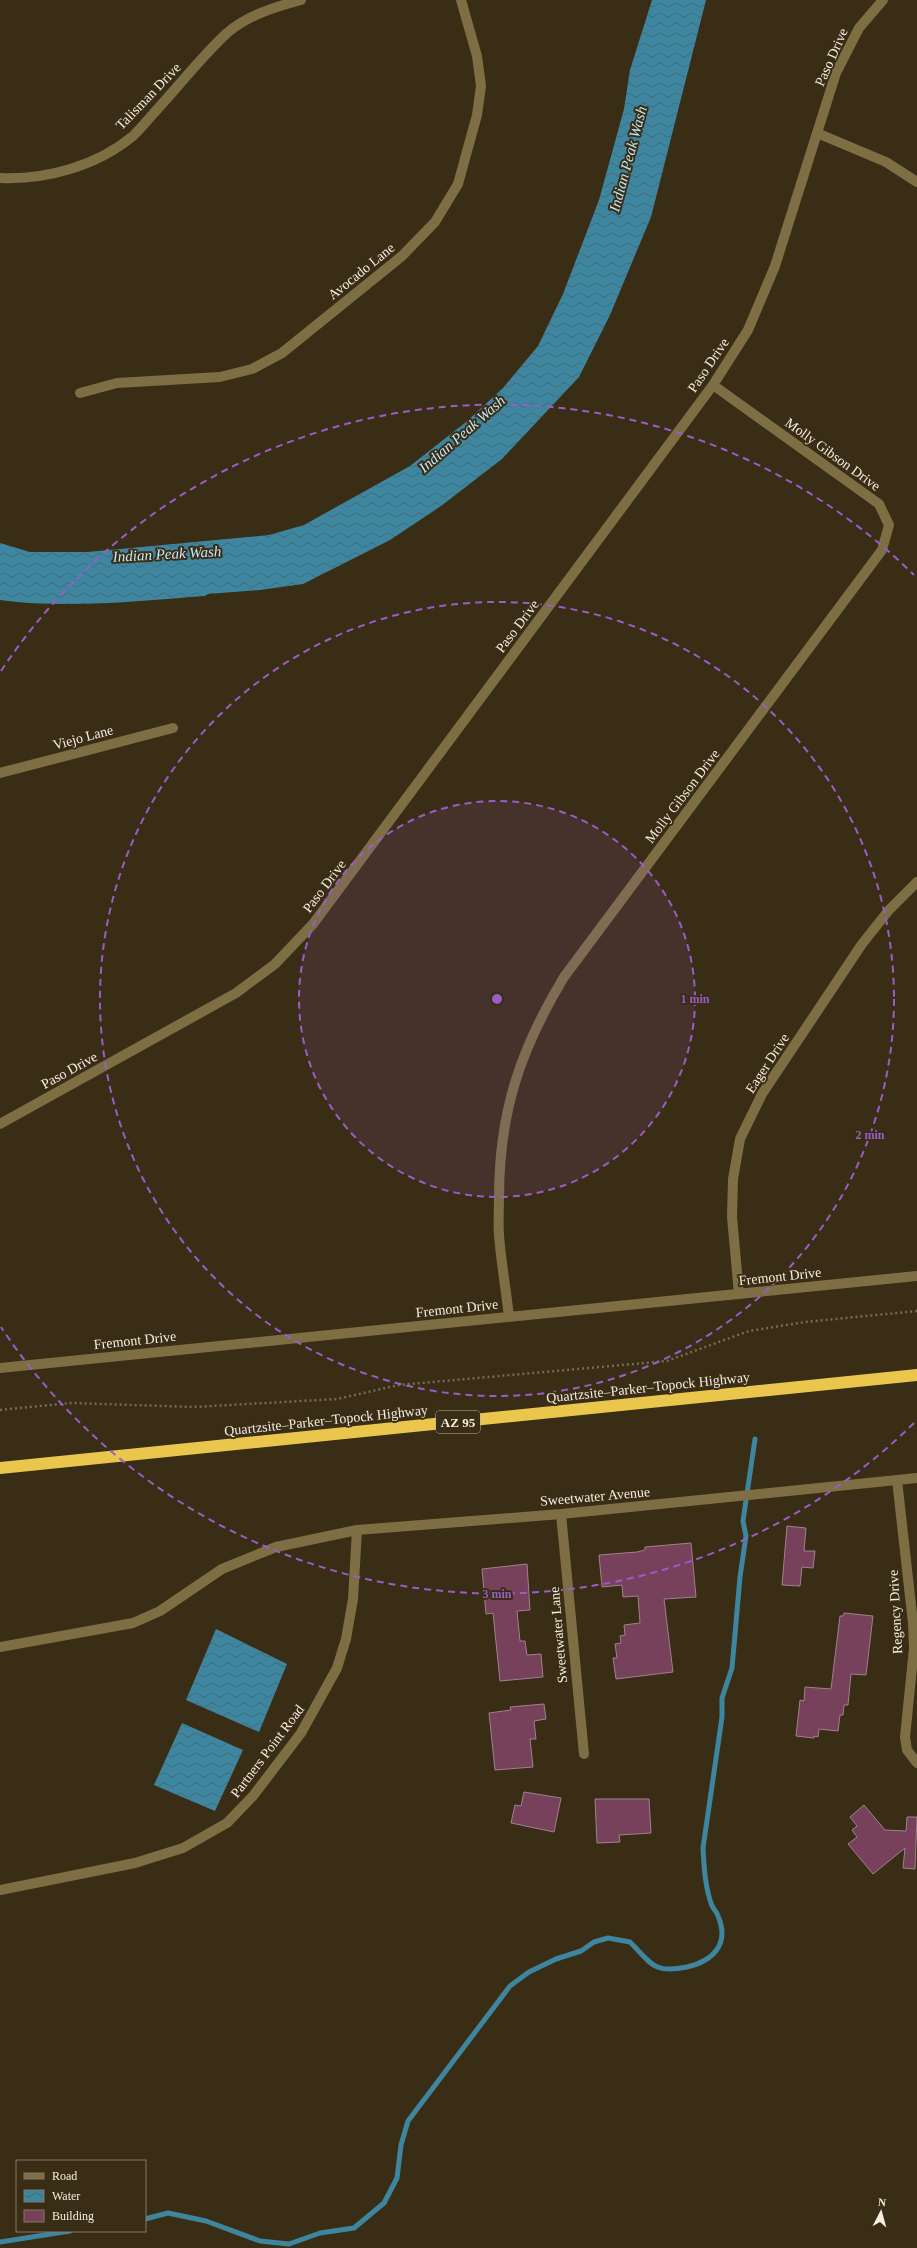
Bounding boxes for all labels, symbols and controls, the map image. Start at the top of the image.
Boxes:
street label: Paso Drive [812,26,851,88]
street label: Talisman Drive [113,60,184,133]
water label: Indian Peak Wash [606,104,650,214]
street label: Avocado Lane [325,240,398,303]
street label: Paso Drive [685,335,732,395]
water label: Indian Peak Wash [415,392,508,476]
street label: Molly Gibson Drive [782,415,883,494]
water label: Indian Peak Wash [111,543,222,565]
street label: Paso Drive [493,597,542,656]
street label: Viejo Lane [51,722,115,753]
street label: Molly Gibson Drive [642,746,723,846]
street label: Paso Drive [300,857,349,916]
centre of rings [490,992,504,1006]
text: 1 min [680,992,710,1006]
street label: Eager Drive [743,1031,792,1096]
street label: Paso Drive [39,1049,100,1092]
text: 2 min [855,1128,885,1142]
street label: Fremont Drive [738,1265,822,1288]
street label: Fremont Drive [415,1297,499,1320]
street label: Fremont Drive [93,1329,177,1352]
street label: Quartzsite–Parker–Topock Highway [545,1369,751,1406]
street label: Quartzsite–Parker–Topock Highway [223,1402,429,1439]
road number: AZ 95 [436,1411,480,1433]
street label: Sweetwater Avenue [539,1484,651,1509]
street label: Regency Drive [886,1569,905,1654]
street label: Sweetwater Lane [547,1586,570,1684]
text: 3 min [482,1587,512,1601]
street label: Partners Point Road [228,1702,307,1801]
legend [16,2160,146,2232]
text: Road [52,2169,77,2183]
text: Water [52,2189,80,2203]
north arrow [861,2192,901,2232]
text: N [877,2196,887,2208]
text: Building [52,2209,94,2223]

